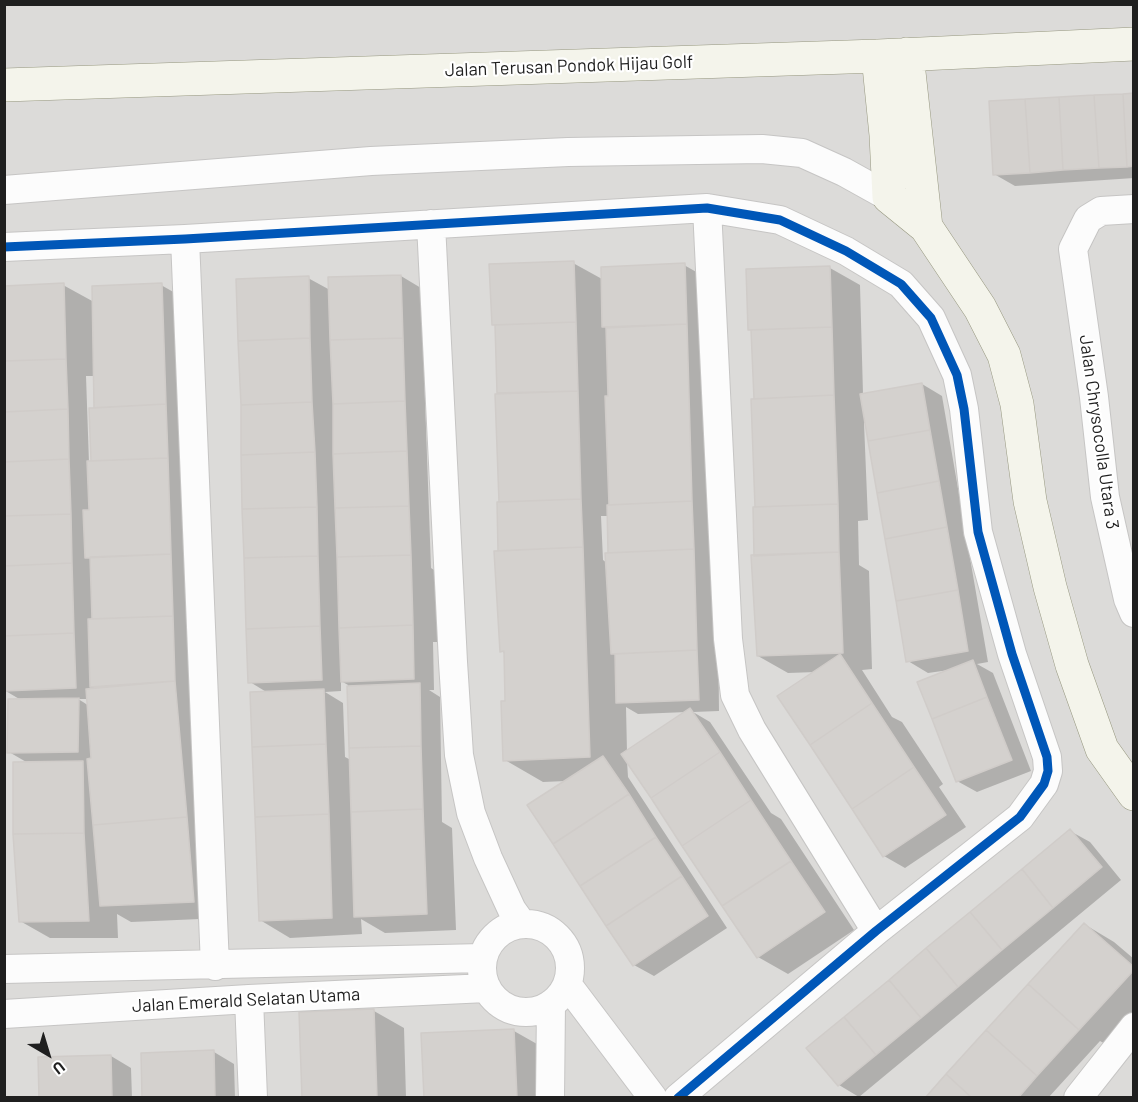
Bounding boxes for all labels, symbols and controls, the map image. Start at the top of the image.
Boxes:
street label: Jalan Terusan Pondok Hijau Golf [444,51,694,81]
street label: Jalan Chrysocolla Utara 3 [1075,333,1123,531]
street label: Jalan Emerald Selatan Utama [131,983,361,1017]
north arrow [18,1024,78,1084]
text: U [50,1058,69,1079]

